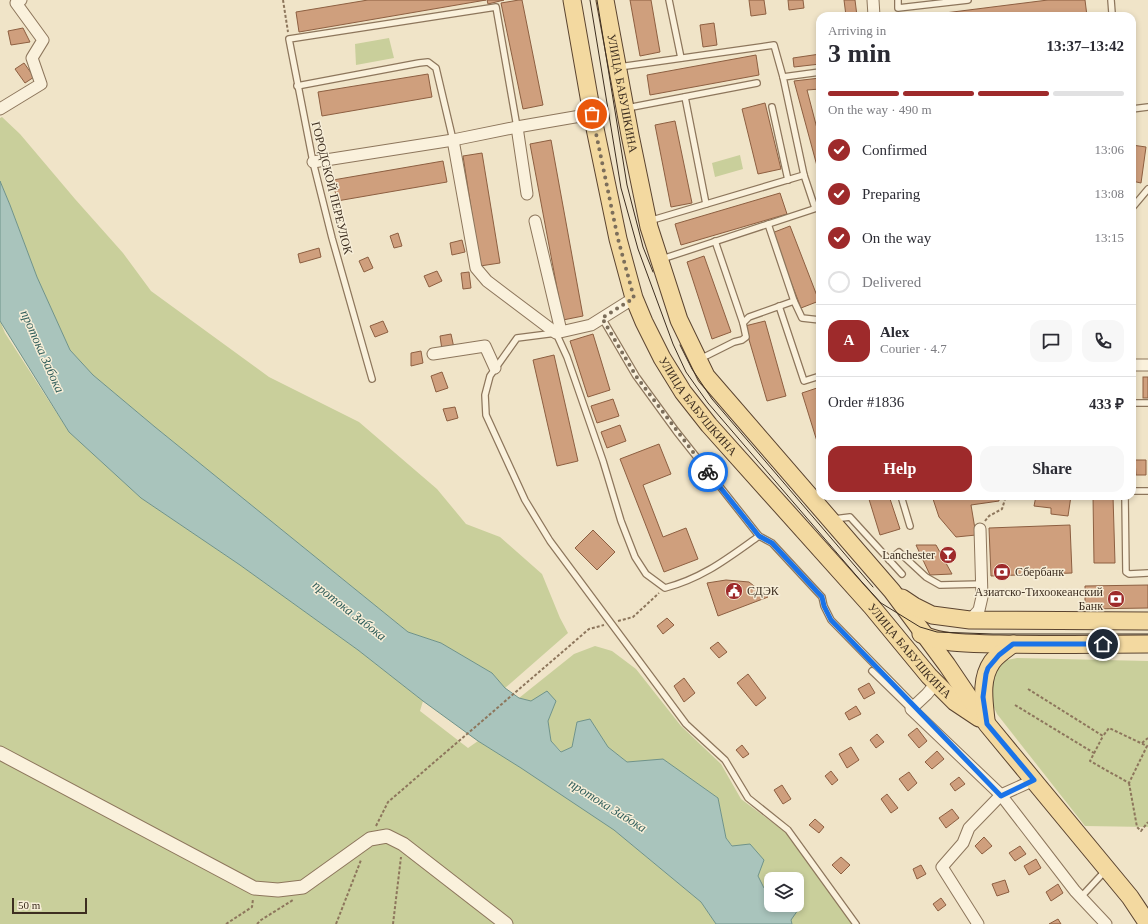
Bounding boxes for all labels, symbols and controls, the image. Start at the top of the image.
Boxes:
text: Arriving in [828,23,886,38]
street label: УЛИЦА БАБУШКИНА [604,33,641,154]
text: 13:37–13:42 [1047,38,1124,54]
text: 3 min [828,39,891,68]
pin [575,97,609,131]
text: On the way · 490 m [828,102,932,117]
icon: bag [581,103,603,125]
street label: ГОРОДСКОЙ ПЕРЕУЛОК [309,120,356,257]
icon: check [828,139,850,161]
text: Confirmed [862,142,927,158]
text: 13:06 [1094,142,1124,157]
icon: check [828,183,850,205]
text: Preparing [862,186,920,202]
text: 13:08 [1094,186,1124,201]
icon: check [828,227,850,249]
text: On the way [862,230,931,246]
text: 13:15 [1094,230,1124,245]
text: Delivered [862,274,921,290]
water label: протока Забока [18,308,68,395]
button: chat [1030,320,1072,362]
button: phone [1082,320,1124,362]
text: Alex [880,324,909,340]
text: A [844,332,854,348]
text: Courier · 4.7 [880,341,947,356]
street label: УЛИЦА БАБУШКИНА [656,354,740,459]
text: Order #1836 [828,394,904,410]
text: 433 ₽ [1089,396,1124,412]
button: Help [828,446,972,492]
button: Share [980,446,1124,492]
courier [688,452,728,492]
icon: bike [697,461,719,483]
bar icon: Lanchester [938,545,958,565]
place label: Lanchester [882,548,935,562]
bank icon: Сбербанк [992,562,1012,582]
place label: Сбербанк [1015,565,1064,579]
water label: протока Забока [310,577,390,644]
public building icon: СДЭК [724,581,744,601]
place label: СДЭК [747,584,780,598]
place label: Азиатско-Тихоокеанский Банк [974,585,1104,613]
bank icon: Азиатско-Тихоокеанский Банк [1106,589,1126,609]
street label: УЛИЦА БАБУШКИНА [865,601,955,702]
pin [1086,627,1120,661]
icon: home [1092,633,1114,655]
water label: протока Забока [566,775,650,836]
map controls [764,872,804,912]
button: layers [764,872,804,912]
scale bar [12,896,87,915]
text: 50 m [18,899,40,911]

